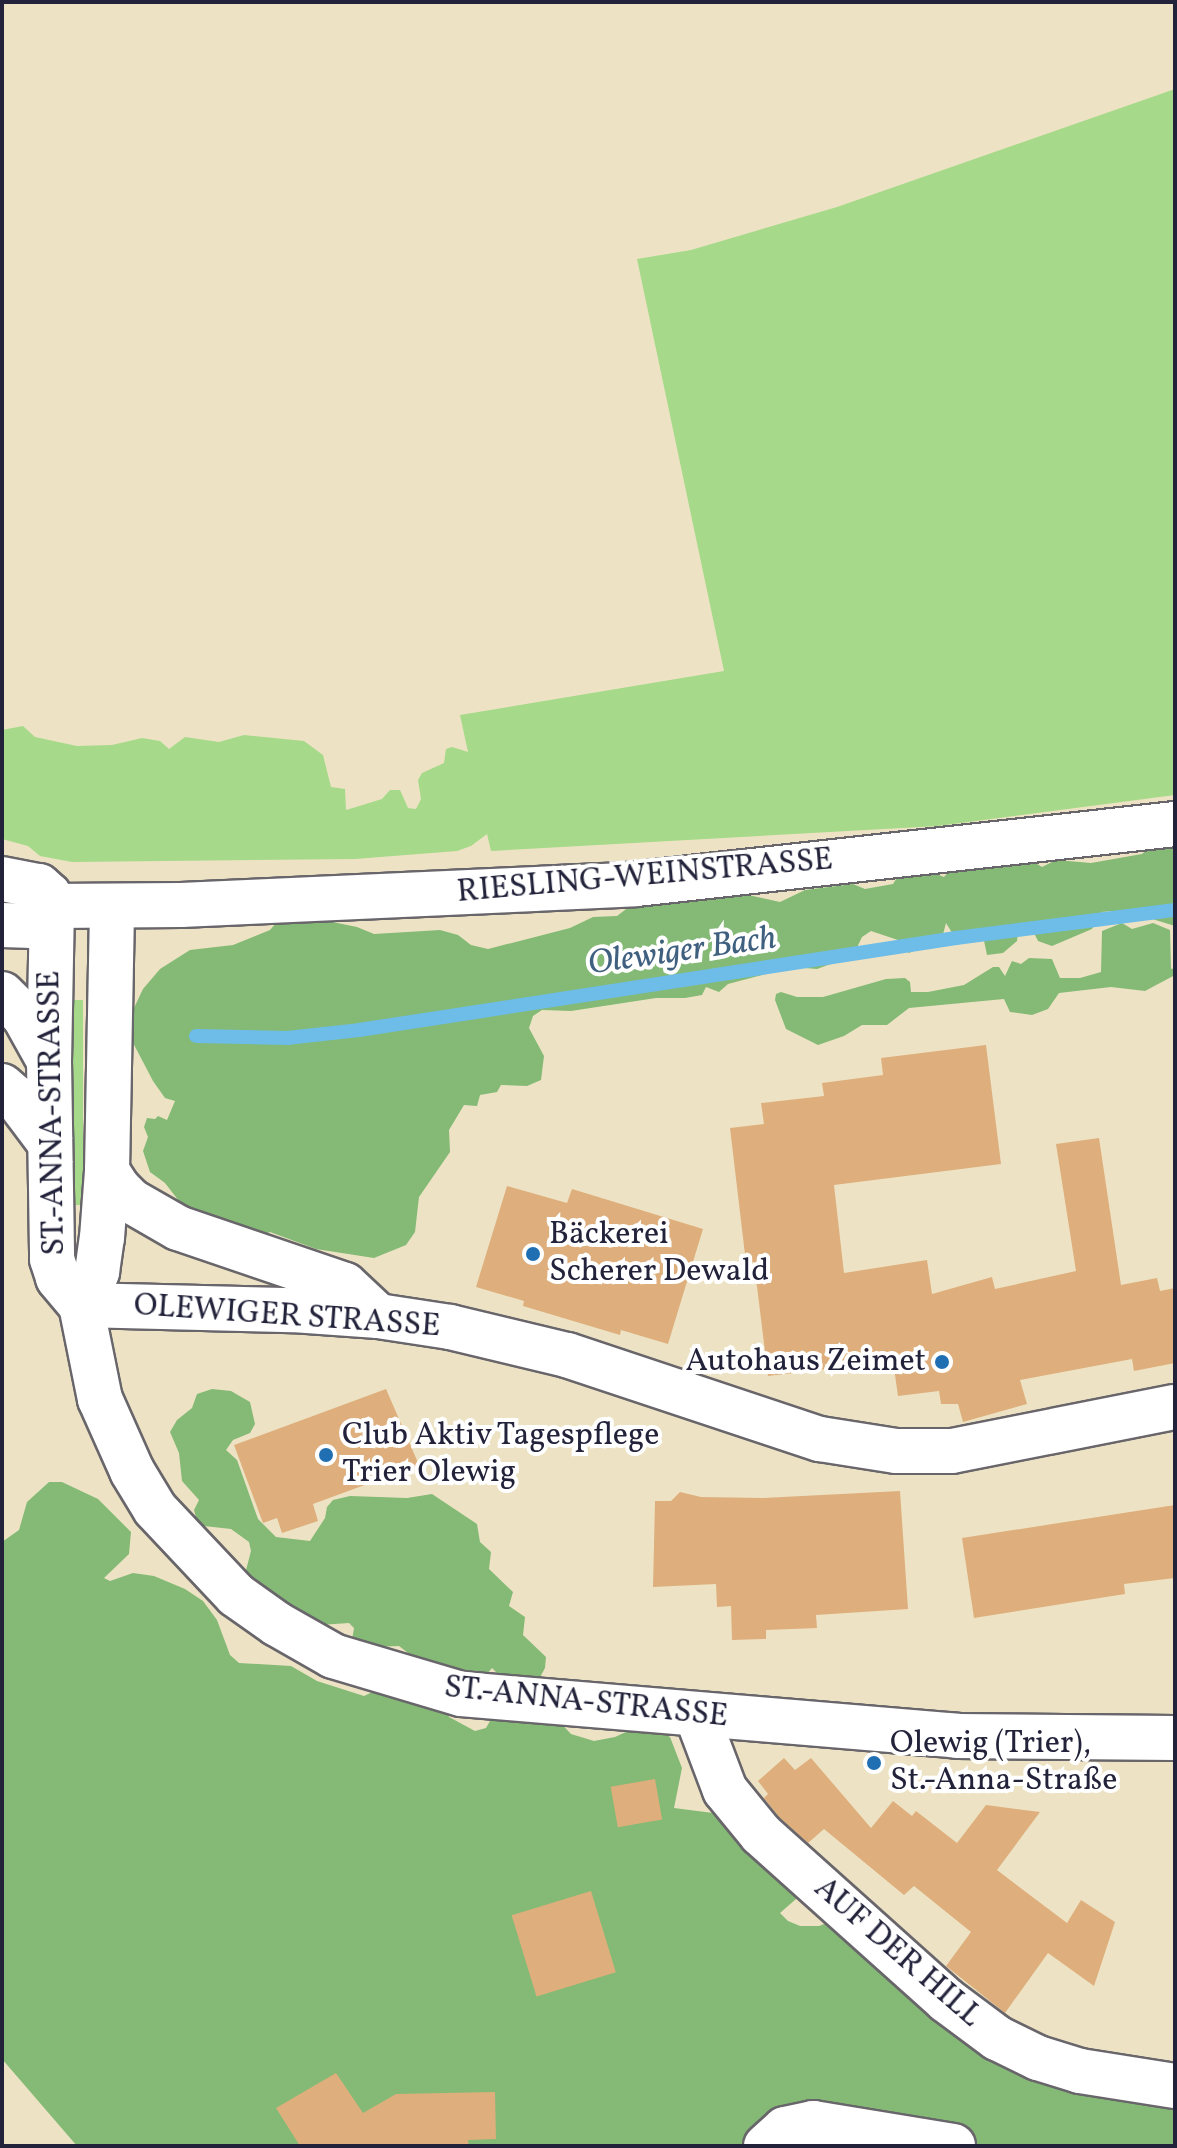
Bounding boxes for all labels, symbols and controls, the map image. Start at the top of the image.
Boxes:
street label: RIESLING-WEINSTRASSE [455,841,835,913]
water label: Olewiger Bach [585,919,779,985]
street label: ST.-ANNA-STRASSE [31,970,75,1256]
place label: Bäckerei Scherer Dewald [549,1217,769,1292]
marker: Bäckerei Scherer Dewald [524,1245,542,1263]
street label: OLEWIGER STRASSE [132,1287,442,1347]
place label: Autohaus Zeimet [686,1343,926,1381]
marker: Autohaus Zeimet [933,1353,951,1371]
place label: Club Aktiv Tagespflege Trier Olewig [342,1418,661,1493]
marker: Club Aktiv Tagespflege Trier Olewig [317,1446,335,1464]
street label: ST.-ANNA-STRASSE [442,1669,730,1737]
place label: Olewig (Trier), St.-Anna-Straße [890,1726,1117,1801]
marker: Olewig (Trier), St.-Anna-Straße [865,1754,883,1772]
street label: AUF DER HILL [805,1870,989,2036]

